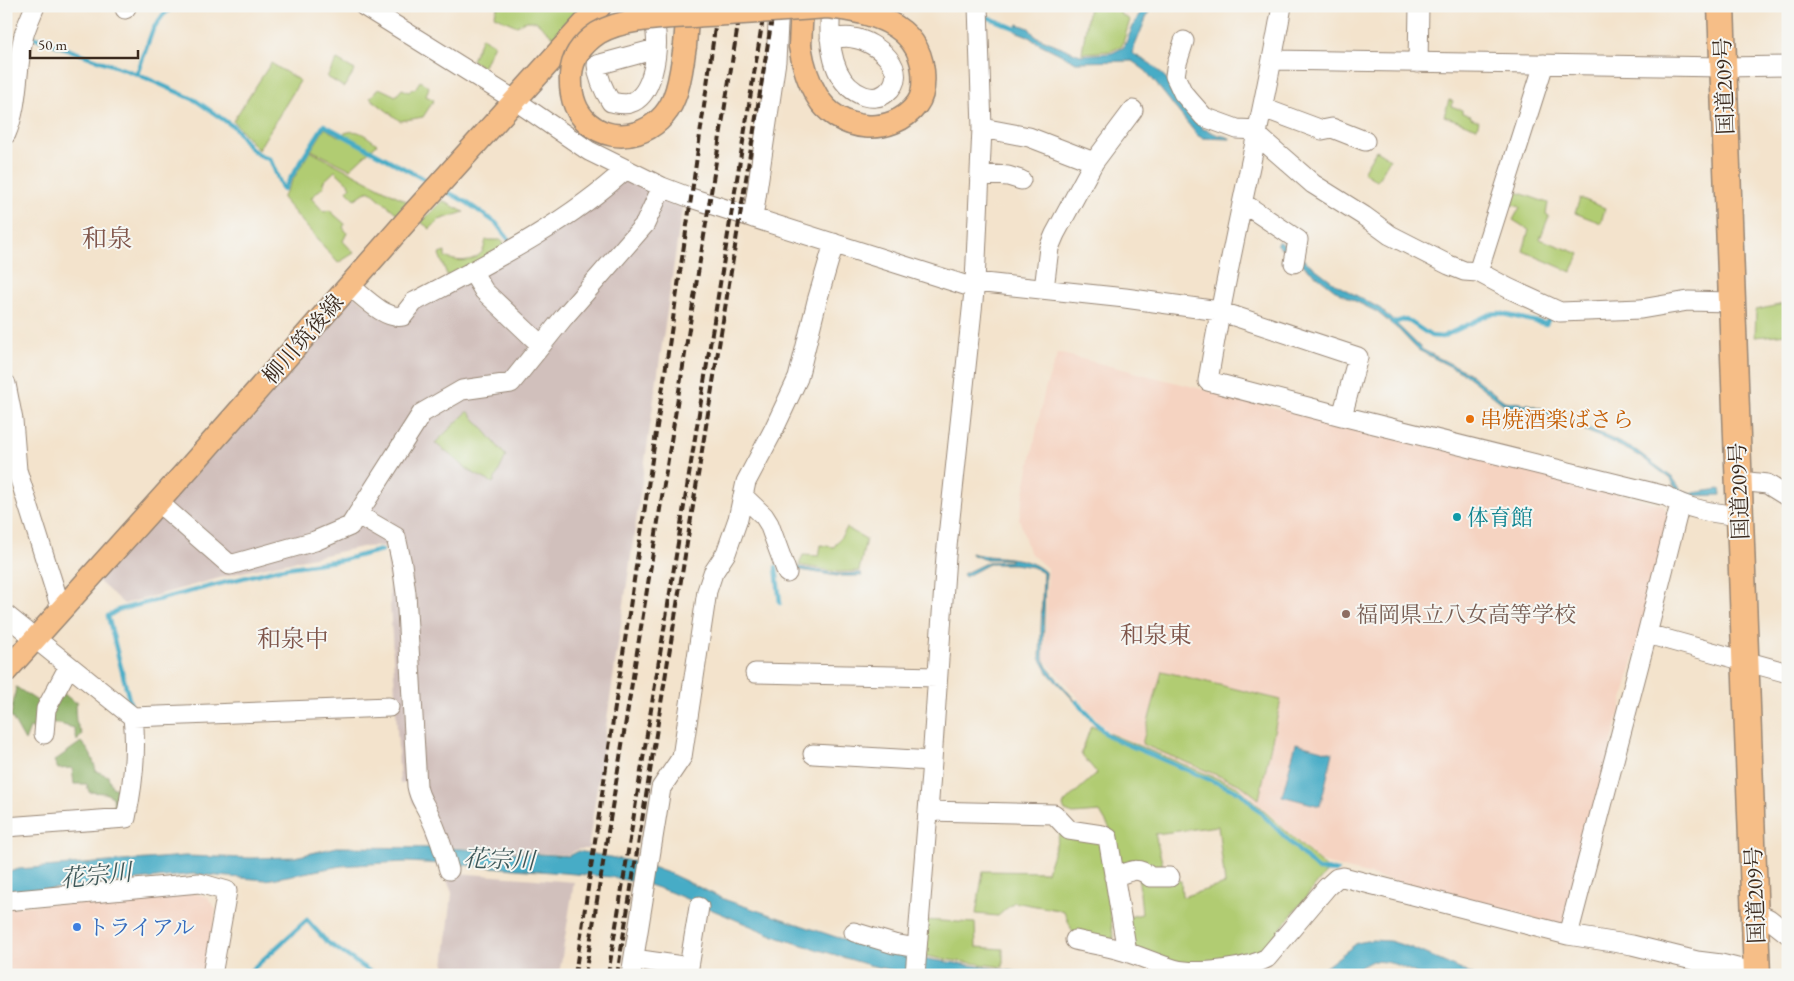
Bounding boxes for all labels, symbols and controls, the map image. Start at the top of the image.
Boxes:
scale bar [30,28,138,60]
text: 50 m [38,35,67,54]
street label: 国道209号 [1708,37,1740,135]
district label: 和泉 [82,222,132,254]
street label: 柳川筑後線 [256,288,350,390]
place label: 串焼酒楽ばさら [1480,405,1634,434]
marker: 串焼酒楽ばさら [1464,413,1476,425]
street label: 国道209号 [1723,442,1755,540]
place label: 体育館 [1467,503,1533,532]
marker: 体育館 [1451,511,1463,523]
place label: 福岡県立八女高等学校 [1356,600,1576,629]
marker: 福岡県立八女高等学校 [1340,608,1352,620]
district label: 和泉東 [1120,619,1192,650]
district label: 和泉中 [257,623,329,654]
water label: 花宗川 [462,842,539,876]
street label: 国道209号 [1739,846,1771,944]
water label: 花宗川 [59,856,136,894]
place label: トライアル [87,913,195,942]
marker: トライアル [71,921,83,933]

